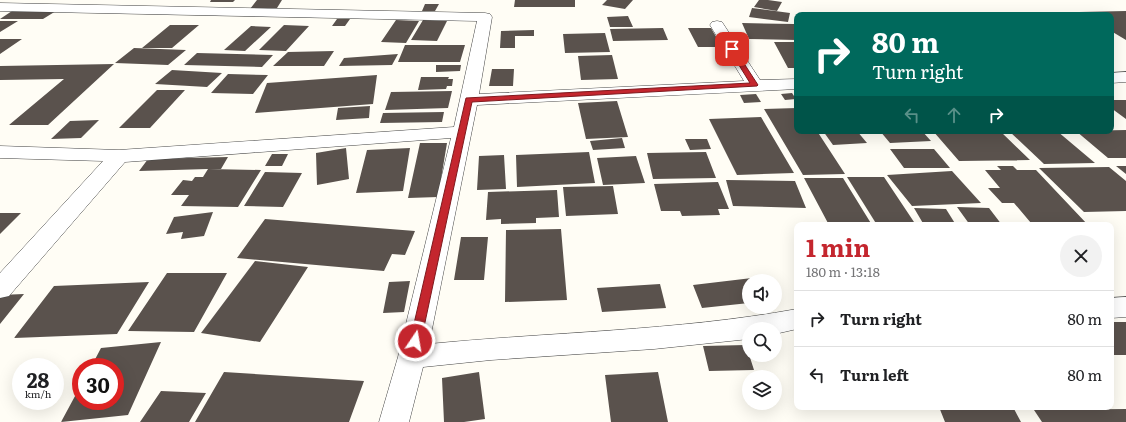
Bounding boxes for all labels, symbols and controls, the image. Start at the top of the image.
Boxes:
text: 80 m [872,20,939,62]
icon: right [806,28,858,80]
pin [715,32,749,66]
icon: arrive [721,38,743,60]
text: Turn right [872,58,963,85]
icon: left [901,104,923,126]
icon: ahead [943,104,965,126]
icon: right [985,104,1007,126]
text: 1 min [806,229,870,264]
button: close [1060,235,1102,277]
text: 180 m · 13:18 [806,262,880,281]
map controls [742,274,782,410]
button: sound [742,274,782,314]
text: Turn right [840,307,922,330]
text: 80 m [1068,307,1102,330]
icon: right [806,308,828,330]
position arrow [394,320,436,362]
button: search [742,322,782,362]
speed limit sign: 30 [72,358,124,410]
text: Turn left [840,363,909,386]
text: 80 m [1068,363,1102,386]
text: 28 [27,364,49,394]
icon: left [806,364,828,386]
button: layers [742,370,782,410]
text: km/h [25,386,51,401]

